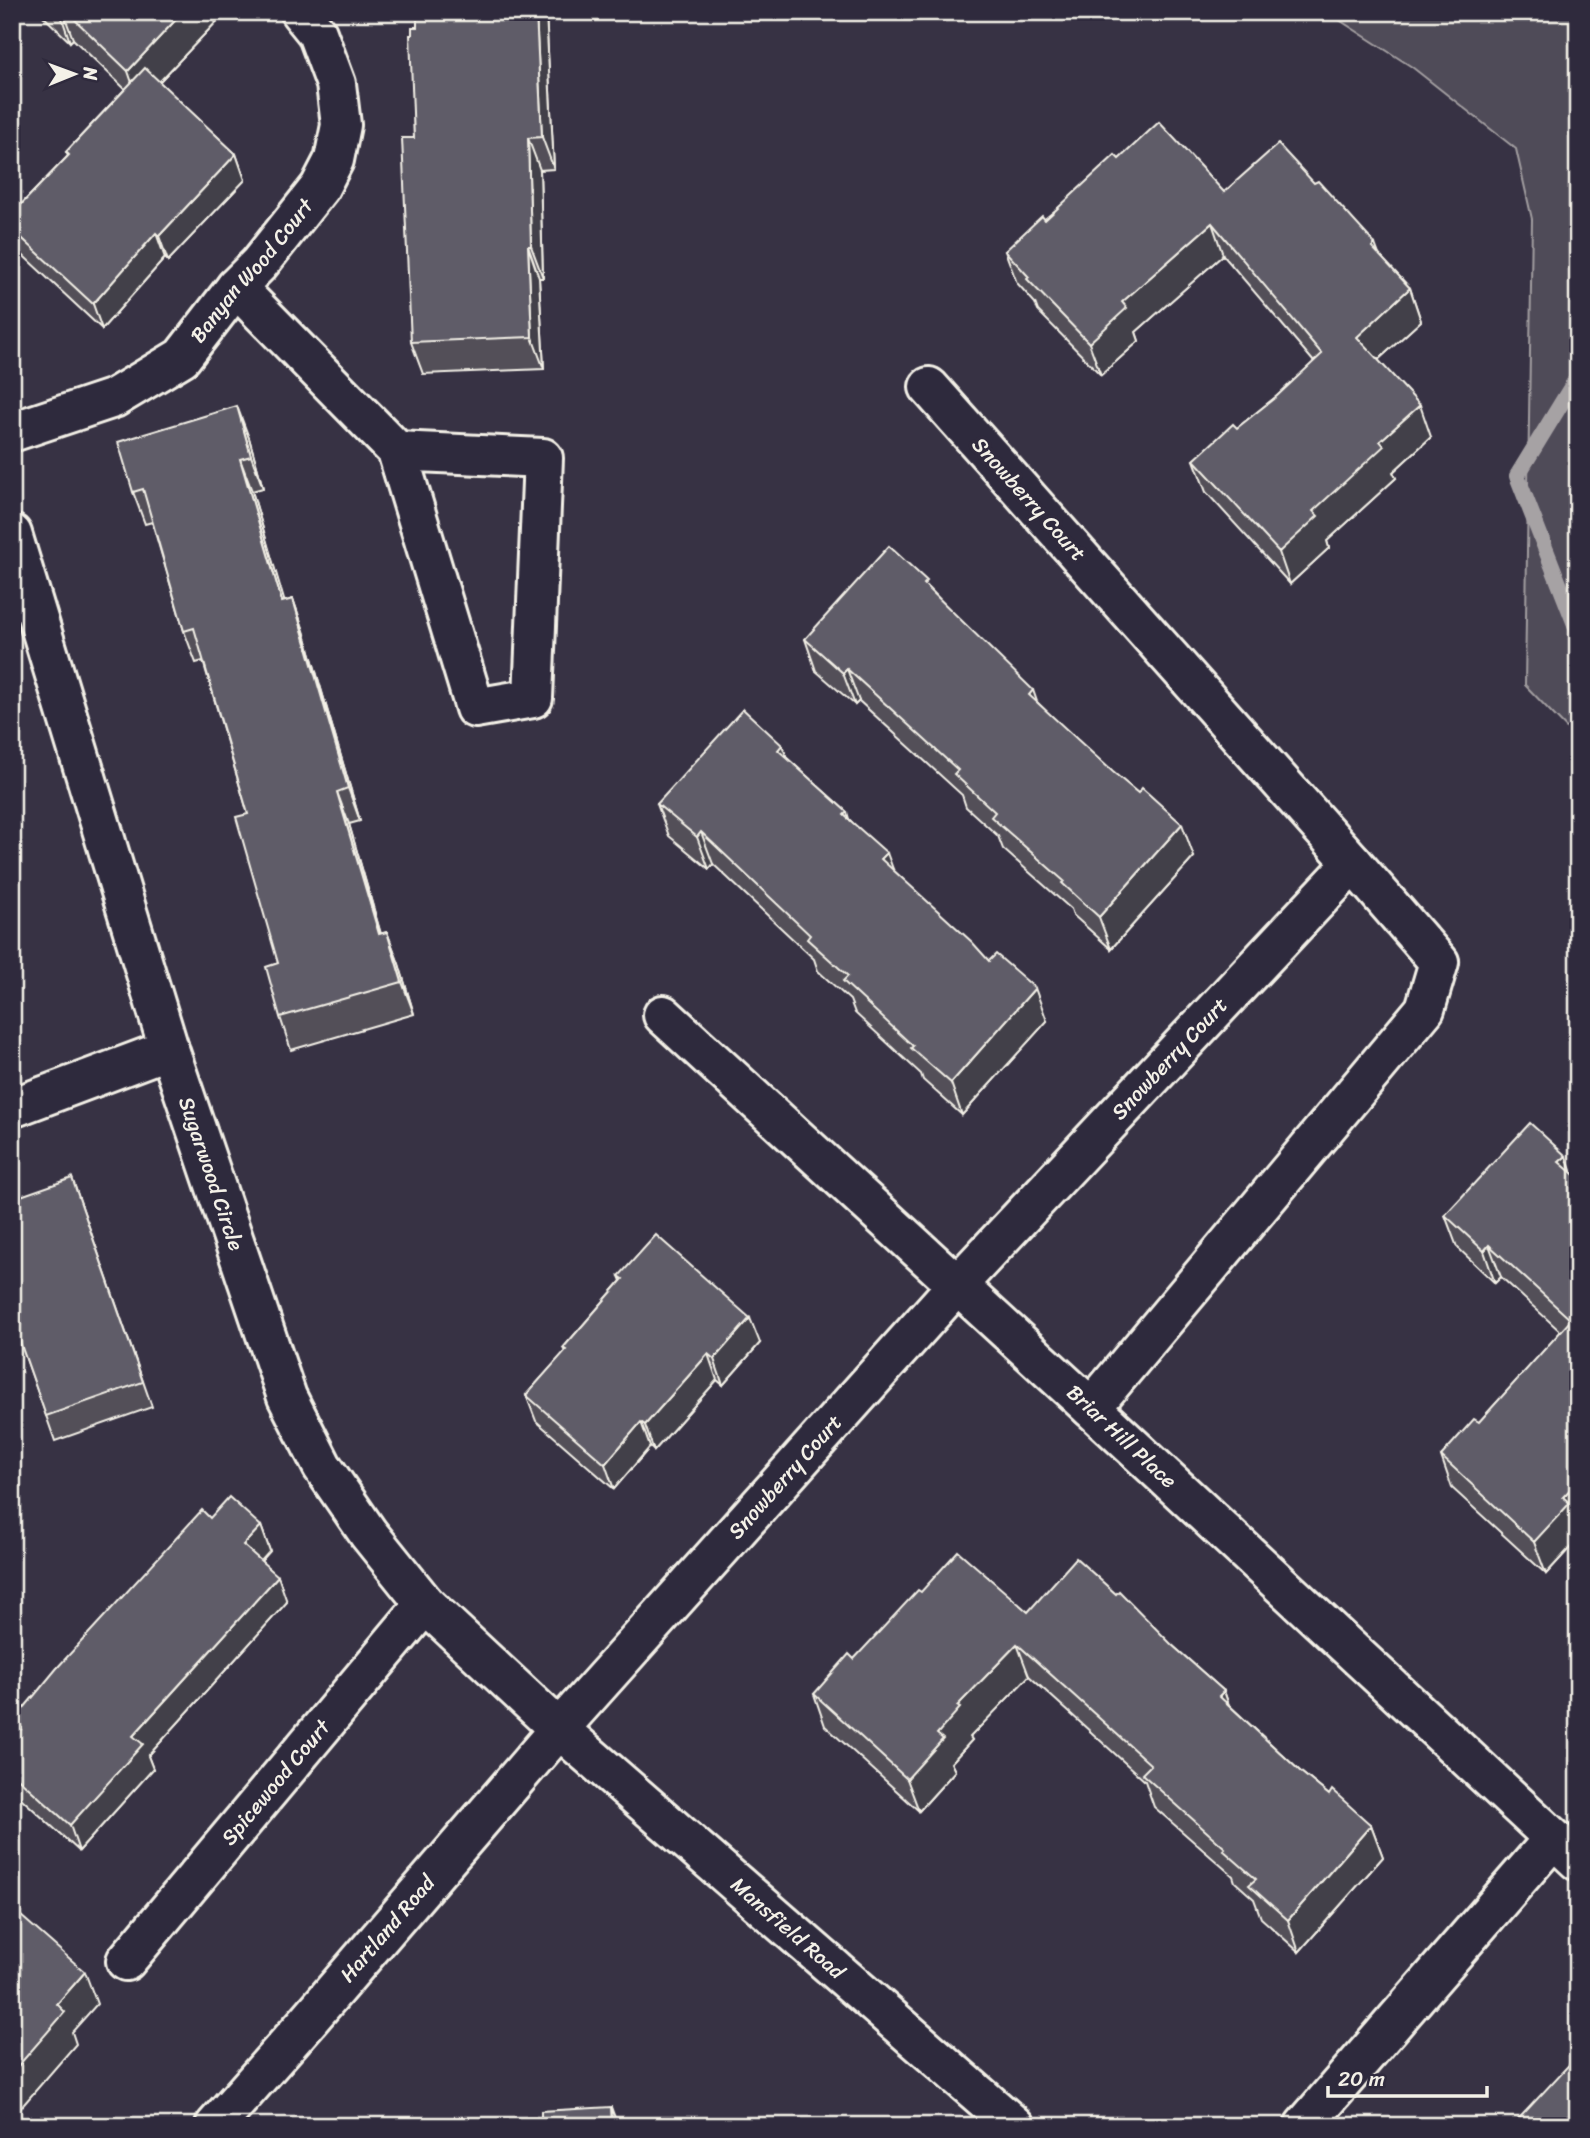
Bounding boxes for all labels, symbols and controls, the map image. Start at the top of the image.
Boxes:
north arrow [38,38,108,108]
text: N [74,66,107,81]
street label: Banyan Wood Court [180,188,324,352]
street label: Snowberry Court [962,428,1096,570]
street label: Snowberry Court [1102,988,1237,1129]
street label: Sugarwood Circle [167,1092,255,1256]
street label: Briar Hill Place [1057,1375,1186,1498]
street label: Snowberry Court [718,1405,852,1548]
street label: Spicewood Court [211,1709,341,1854]
street label: Hartland Road [330,1865,446,1991]
street label: Mansfield Road [722,1867,855,1990]
scale bar [1328,2054,1487,2098]
text: 20 m [1338,2060,1385,2098]

